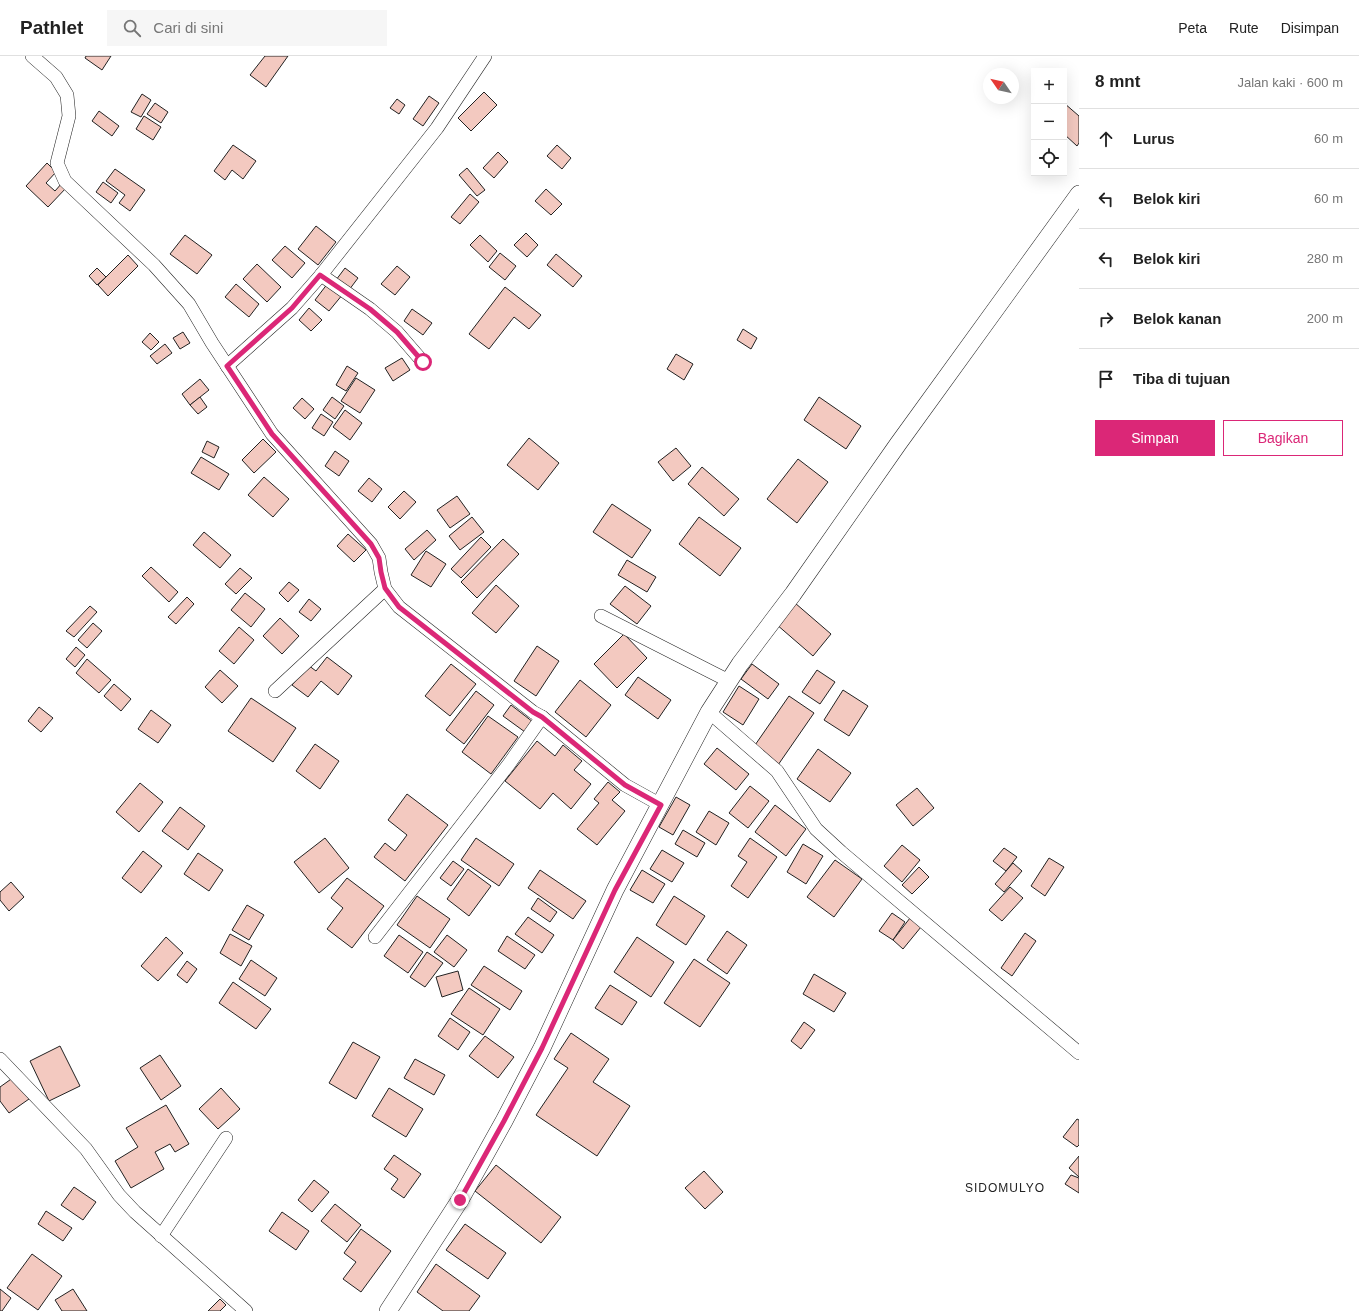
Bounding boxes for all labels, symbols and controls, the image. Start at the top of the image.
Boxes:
search box [107,10,387,46]
text: Pathlet [20,17,83,38]
icon: search [121,17,143,39]
text: Cari di sini [153,19,223,36]
text: Peta [1178,20,1207,36]
text: Rute [1229,20,1259,36]
text: Disimpan [1281,20,1339,36]
north arrow [983,68,1019,104]
map controls [1031,68,1067,176]
button: + [1031,68,1067,104]
text: 8 mnt [1095,72,1140,91]
text: Jalan kaki · 600 m [1238,75,1343,90]
button: − [1031,104,1067,140]
icon: ahead [1095,128,1117,150]
text: Lurus [1133,130,1175,147]
text: 60 m [1314,131,1343,146]
button: locate [1031,140,1067,176]
icon: left [1095,188,1117,210]
text: Belok kiri [1133,190,1201,207]
text: 60 m [1314,191,1343,206]
icon: left [1095,248,1117,270]
text: Belok kiri [1133,250,1201,267]
text: 280 m [1307,251,1343,266]
icon: right [1095,308,1117,330]
text: Belok kanan [1133,310,1221,327]
text: 200 m [1307,311,1343,326]
route start [414,353,432,371]
icon: arrive [1095,368,1117,390]
text: Tiba di tujuan [1133,370,1230,387]
button: Simpan [1095,420,1215,456]
button: Bagikan [1223,420,1343,456]
district label: SIDOMULYO [965,1181,1045,1195]
route end [451,1191,469,1209]

